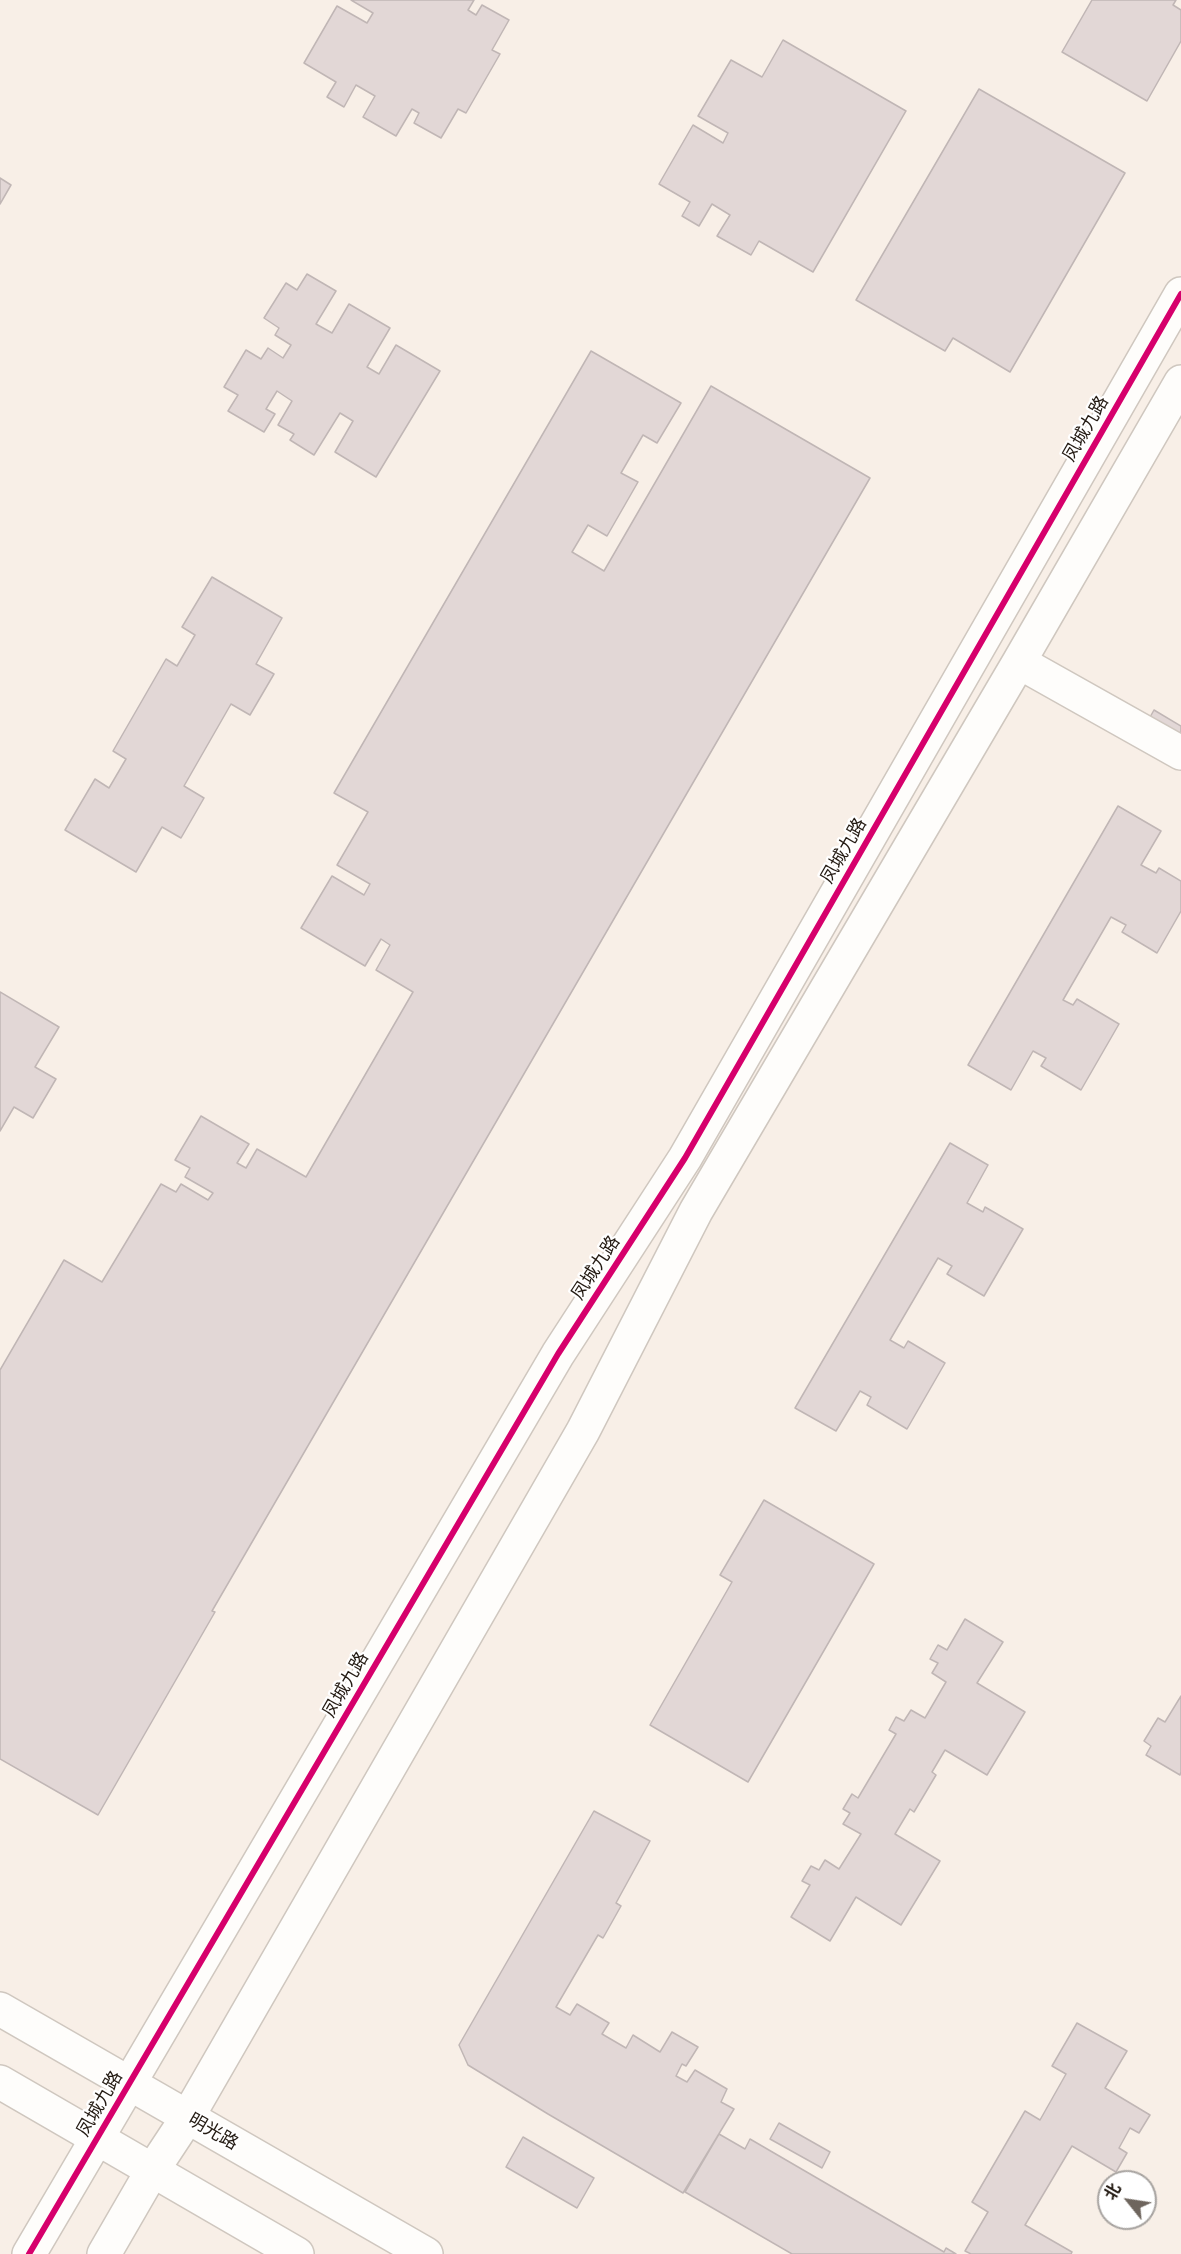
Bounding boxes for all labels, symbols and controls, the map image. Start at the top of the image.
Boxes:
street label: 凤城九路 [1059,392,1113,466]
street label: 凤城九路 [817,814,871,888]
street label: 凤城九路 [567,1232,625,1304]
street label: 凤城九路 [319,1648,373,1722]
street label: 凤城九路 [73,2067,127,2141]
street label: 明光路 [184,2109,242,2155]
north arrow [1097,2170,1157,2230]
text: 北 [1100,2180,1125,2203]

